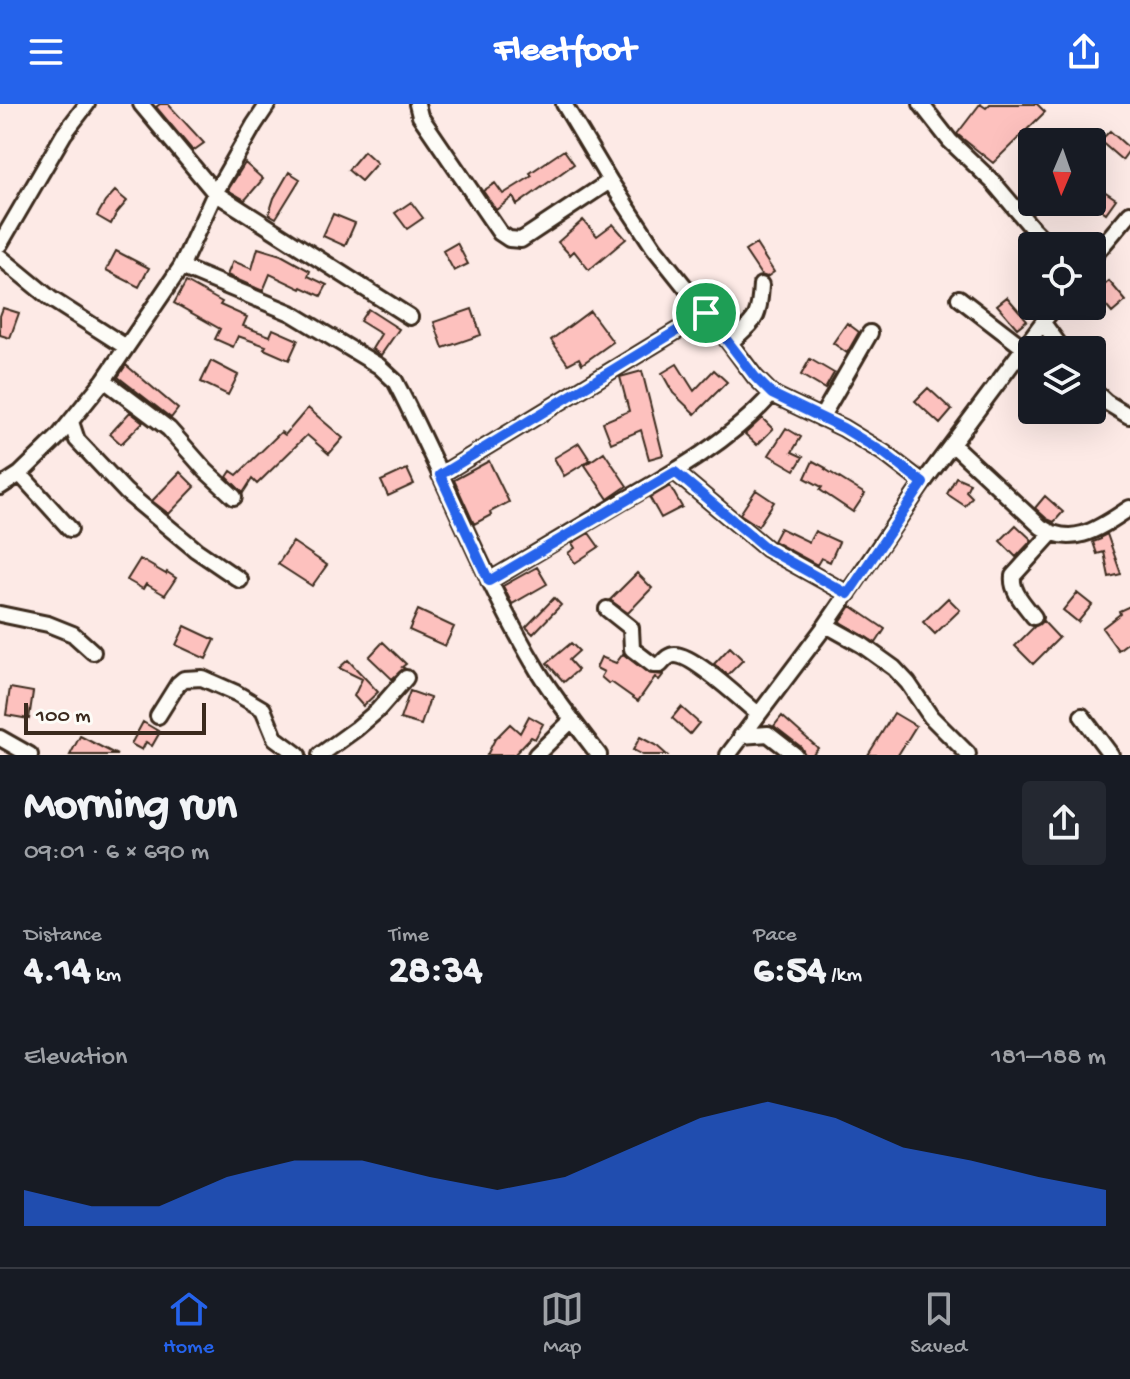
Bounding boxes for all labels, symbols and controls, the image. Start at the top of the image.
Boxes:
icon: menu [24,30,68,74]
icon: share [1062,30,1106,74]
text: Fleetfoot [494,31,636,74]
north arrow [1018,128,1106,216]
map controls [1018,128,1106,424]
button: locate [1018,232,1106,320]
pin [672,279,740,347]
icon: arrive [684,291,728,335]
button: layers [1018,336,1106,424]
scale bar [24,699,206,735]
text: 100 m [36,704,91,730]
button: share [1022,781,1106,865]
text: Morning run [24,782,237,834]
text: 09:01 · 6 × 690 m [24,838,209,869]
text: Distance [24,923,102,949]
text: Time [389,923,429,949]
text: Pace [753,923,797,949]
text: 4.14 [24,949,91,996]
text: 28:34 [389,949,482,996]
text: 6:54 [753,949,826,996]
text: km [91,963,121,989]
text: /km [826,963,862,989]
text: Elevation [24,1043,127,1074]
text: 181–188 m [991,1043,1106,1074]
tab: Home [163,1287,214,1361]
tab: Map [540,1287,584,1361]
tab: Saved [911,1287,967,1361]

